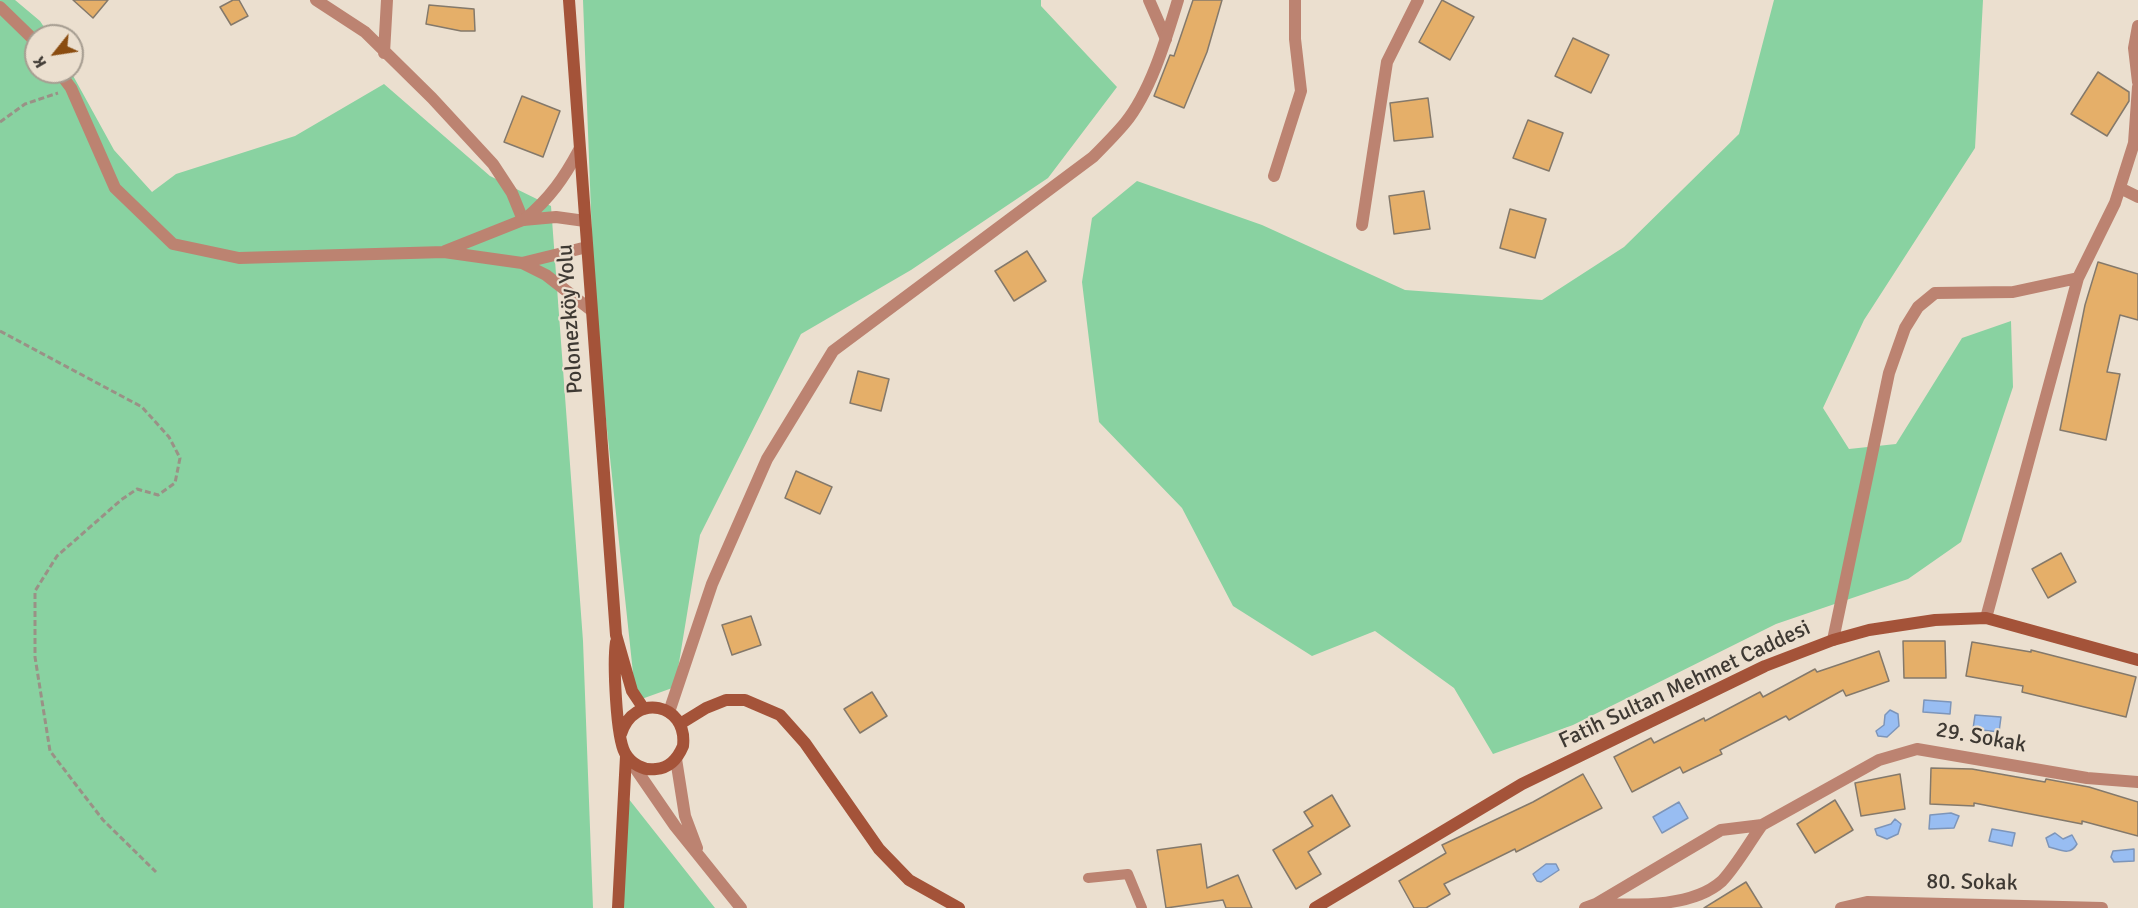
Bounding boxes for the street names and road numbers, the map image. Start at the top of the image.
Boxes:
street label: Polonezköy Yolu [553,243,589,395]
street label: Fatih Sultan Mehmet Caddesi [1555,615,1815,755]
street label: 29. Sokak [1934,717,2028,759]
street label: 80. Sokak [1926,869,2018,897]

